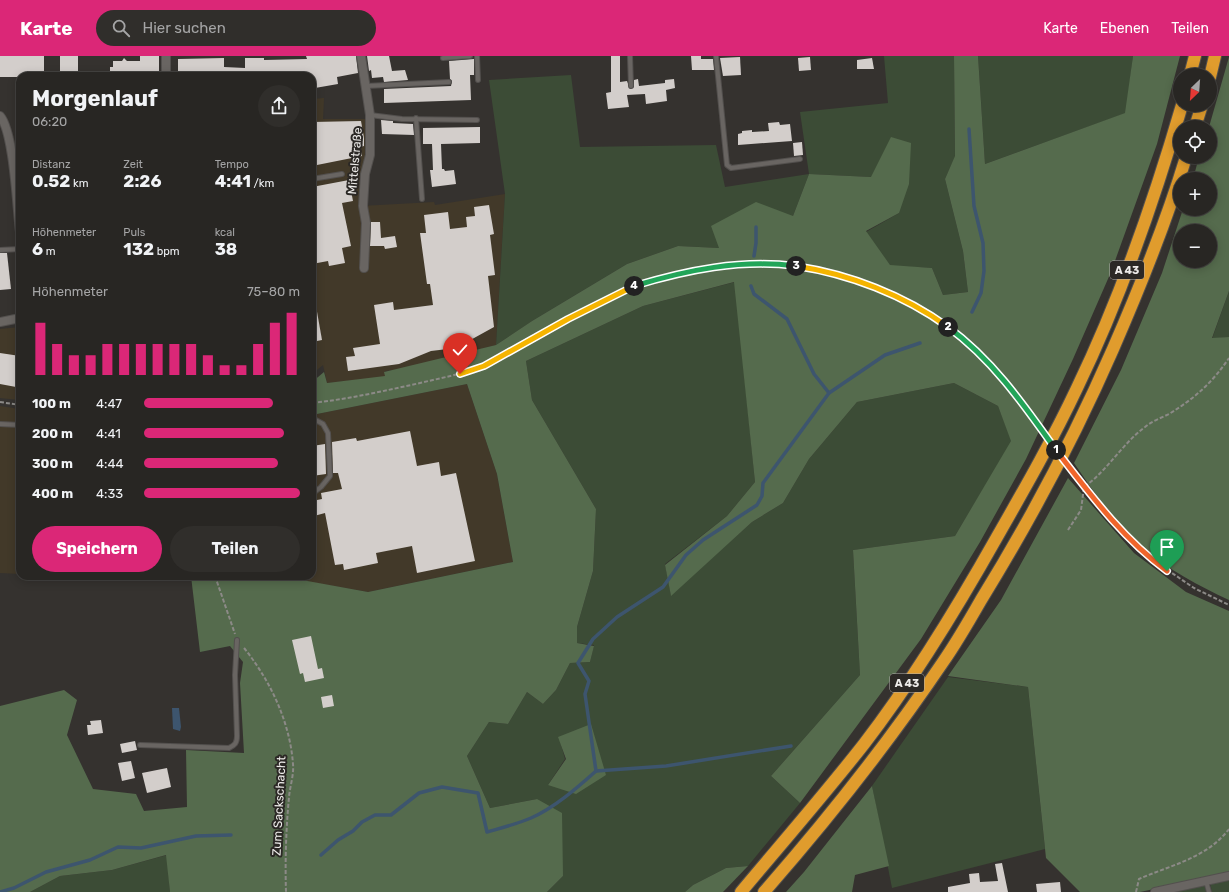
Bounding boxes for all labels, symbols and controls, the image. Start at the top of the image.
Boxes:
search box [96,10,376,46]
text: Karte [20,17,72,40]
icon: search [110,17,132,39]
text: Hier suchen [142,19,226,37]
text: Karte [1043,20,1078,37]
text: Ebenen [1100,20,1149,37]
text: Teilen [1171,20,1209,37]
north arrow [1173,68,1217,112]
map controls [1173,68,1217,268]
text: Morgenlauf [32,85,158,112]
button: share [258,85,300,127]
text: 06:20 [32,114,67,129]
button: locate [1173,120,1217,164]
street label: Mittelstraße [345,127,365,195]
text: Distanz [32,158,70,171]
text: Zeit [123,158,143,171]
text: Tempo [215,158,249,171]
text: 0.52 [32,171,70,191]
text: 2:26 [123,171,161,191]
text: 4:41 [215,171,251,191]
button: + [1173,172,1217,216]
text: km [70,177,88,190]
text: /km [251,177,274,190]
button: − [1173,224,1217,268]
text: Höhenmeter [32,226,96,239]
text: Puls [123,226,145,239]
text: kcal [215,226,235,239]
text: 6 [32,239,43,259]
text: 132 [123,239,154,259]
text: 38 [215,239,237,259]
text: m [43,245,56,258]
text: bpm [154,245,180,258]
pin: 3 [786,256,806,276]
text: 3 [792,259,800,272]
road number: A 43 [1110,261,1144,279]
pin: 4 [624,276,644,296]
text: 4 [630,279,638,292]
text: Höhenmeter [32,284,108,299]
text: 75–80 m [247,284,300,299]
pin: 2 [938,317,958,337]
text: 2 [944,320,952,333]
pin [443,333,477,374]
icon: check [449,339,471,361]
text: 100 m [32,396,71,411]
text: 4:47 [96,396,122,411]
text: 200 m [32,426,73,441]
text: 4:41 [96,426,121,441]
pin: 1 [1046,440,1066,460]
text: 1 [1053,443,1059,456]
text: 300 m [32,456,73,471]
text: 4:44 [96,456,124,471]
text: 400 m [32,486,73,501]
text: 4:33 [96,486,123,501]
button: Speichern [32,526,162,572]
button: Teilen [170,526,300,572]
pin [1150,530,1184,571]
icon: arrive [1156,536,1178,558]
road number: A 43 [890,674,924,692]
street label: Zum Sackschacht [269,755,289,856]

